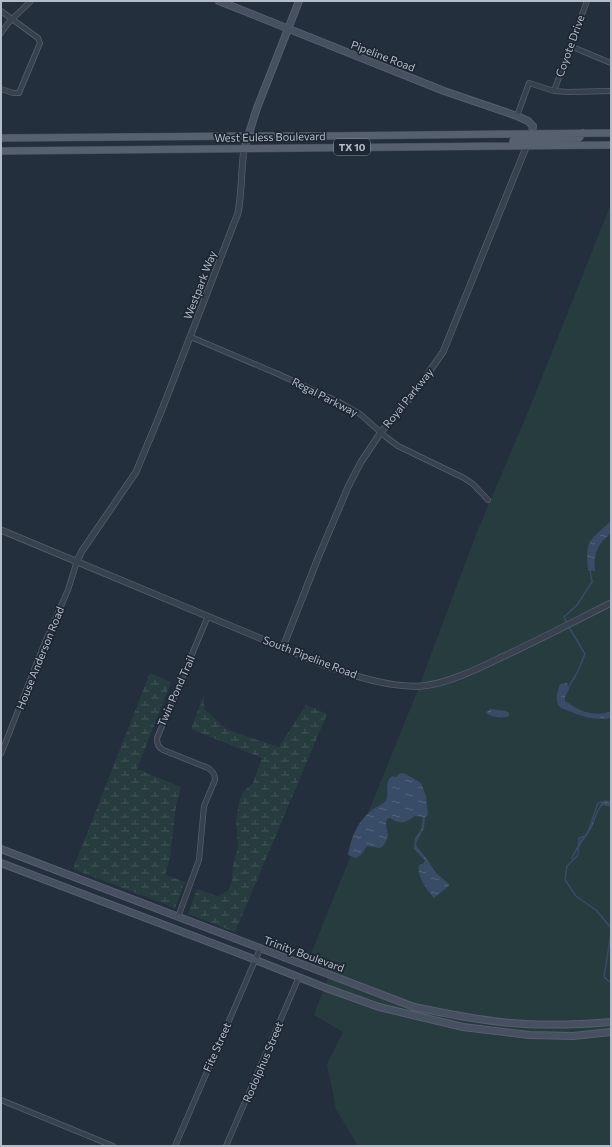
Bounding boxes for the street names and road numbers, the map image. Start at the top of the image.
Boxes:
street label: Coyote Drive [552,13,587,79]
street label: Pipeline Road [349,37,417,74]
street label: West Euless Boulevard [214,129,326,144]
road number: TX 10 [334,139,370,155]
street label: Westpark Way [180,248,219,321]
street label: Royal Parkway [380,365,436,430]
street label: Regal Parkway [290,374,361,419]
street label: House Anderson Road [13,604,66,711]
street label: South Pipeline Road [261,633,359,680]
street label: Twin Pond Trail [154,653,197,728]
street label: Trinity Boulevard [262,933,346,974]
street label: Rodolphus Street [240,1019,286,1104]
street label: Fite Street [200,1020,233,1073]

